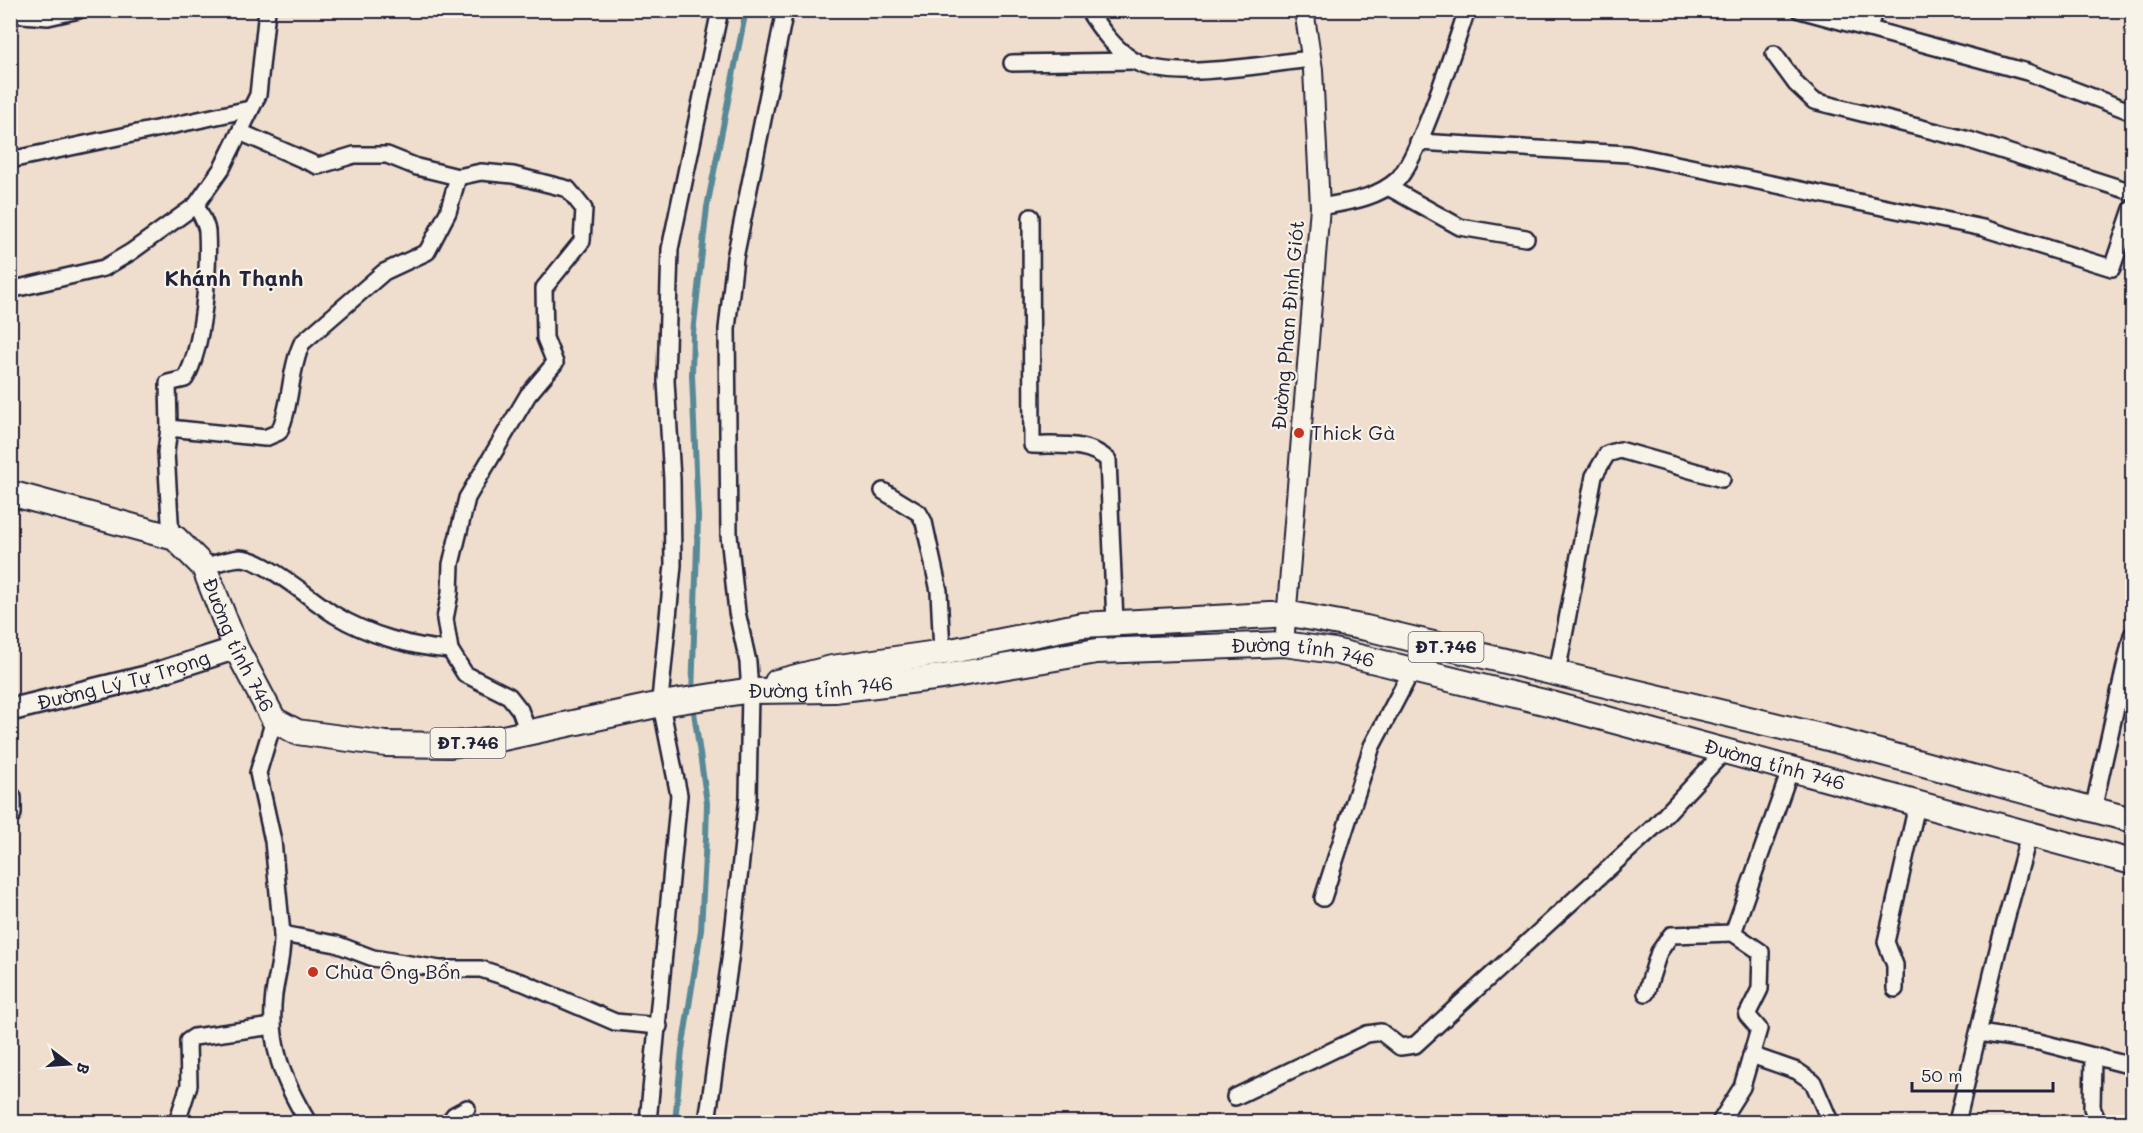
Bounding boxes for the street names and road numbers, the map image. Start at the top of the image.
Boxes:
street label: Đường Phan Đình Giót [1265,219,1309,431]
street label: Đường tỉnh 746 [197,573,281,716]
street label: Đường tỉnh 746 [1230,629,1378,673]
road number: ĐT.746 [1408,632,1484,662]
street label: Đường Lý Tự Trọng [34,643,213,715]
street label: Đường tỉnh 746 [748,669,894,703]
road number: ĐT.746 [430,728,506,758]
street label: Đường tỉnh 746 [1701,732,1848,795]

